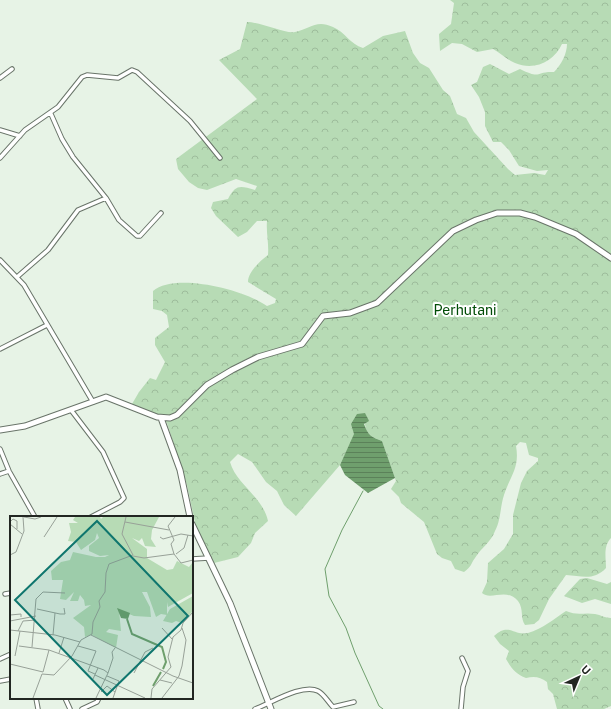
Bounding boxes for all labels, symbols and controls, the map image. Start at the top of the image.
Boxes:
park label: Perhutani [433,302,497,318]
inset map [10,516,193,699]
north arrow [559,657,599,697]
text: U [579,663,593,677]

